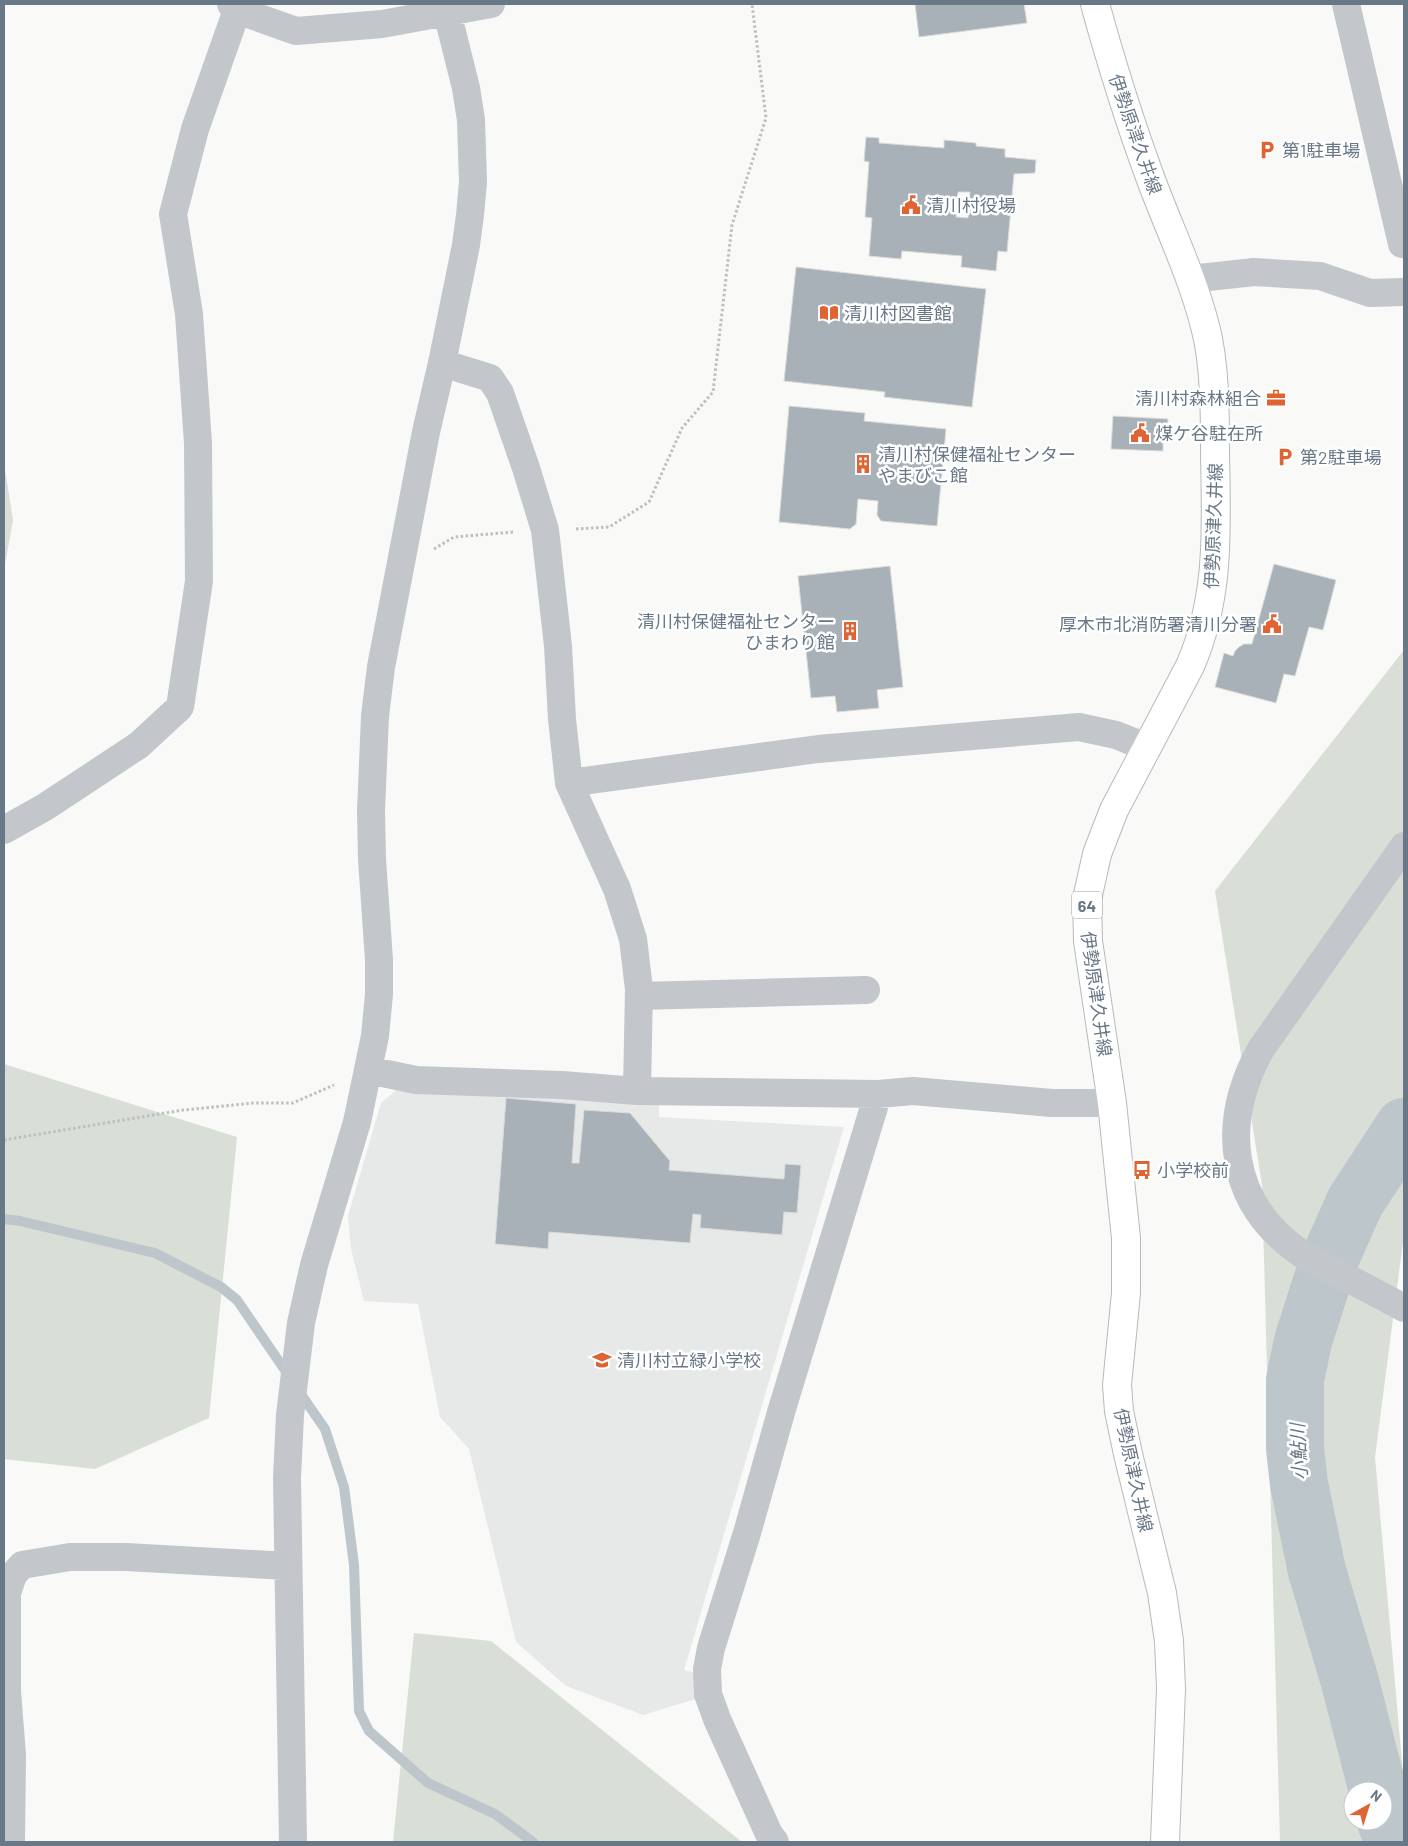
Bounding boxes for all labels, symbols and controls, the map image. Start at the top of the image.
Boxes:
street label: 伊勢原津久井線 [1105,71,1167,197]
parking icon: 第1駐車場 [1256,139,1278,161]
place label: 第1駐車場 [1282,139,1360,161]
public building icon: 清川村役場 [900,194,922,216]
place label: 清川村役場 [926,194,1016,216]
library icon: 清川村図書館 [818,302,840,324]
place label: 清川村図書館 [844,302,952,324]
place label: 清川村森林組合 [1135,387,1261,409]
office icon: 清川村森林組合 [1265,387,1287,409]
public building icon: 煤ケ谷駐在所 [1129,422,1151,444]
place label: 煤ケ谷駐在所 [1155,422,1263,444]
place label: 清川村保健福祉センター やまびこ館 [878,443,1076,486]
parking icon: 第2駐車場 [1274,446,1296,468]
place label: 第2駐車場 [1300,446,1382,468]
building icon: 清川村保健福祉センター やまびこ館 [852,453,874,475]
street label: 伊勢原津久井線 [1200,463,1226,589]
place label: 清川村保健福祉センター ひまわり館 [637,610,835,653]
place label: 厚木市北消防署清川分署 [1059,613,1257,635]
public building icon: 厚木市北消防署清川分署 [1261,613,1283,635]
building icon: 清川村保健福祉センター ひまわり館 [839,620,861,642]
road number: 64 [1072,892,1102,918]
street label: 伊勢原津久井線 [1077,930,1117,1058]
bus stop icon: 小学校前 [1131,1159,1153,1181]
place label: 小学校前 [1157,1159,1229,1181]
school or university icon: 清川村立緑小学校 [591,1349,613,1371]
place label: 清川村立緑小学校 [617,1349,761,1371]
street label: 伊勢原津久井線 [1110,1406,1158,1534]
water label: 小鮎川 [1285,1421,1311,1481]
north arrow [1343,1781,1393,1831]
text: N [1368,1786,1385,1805]

